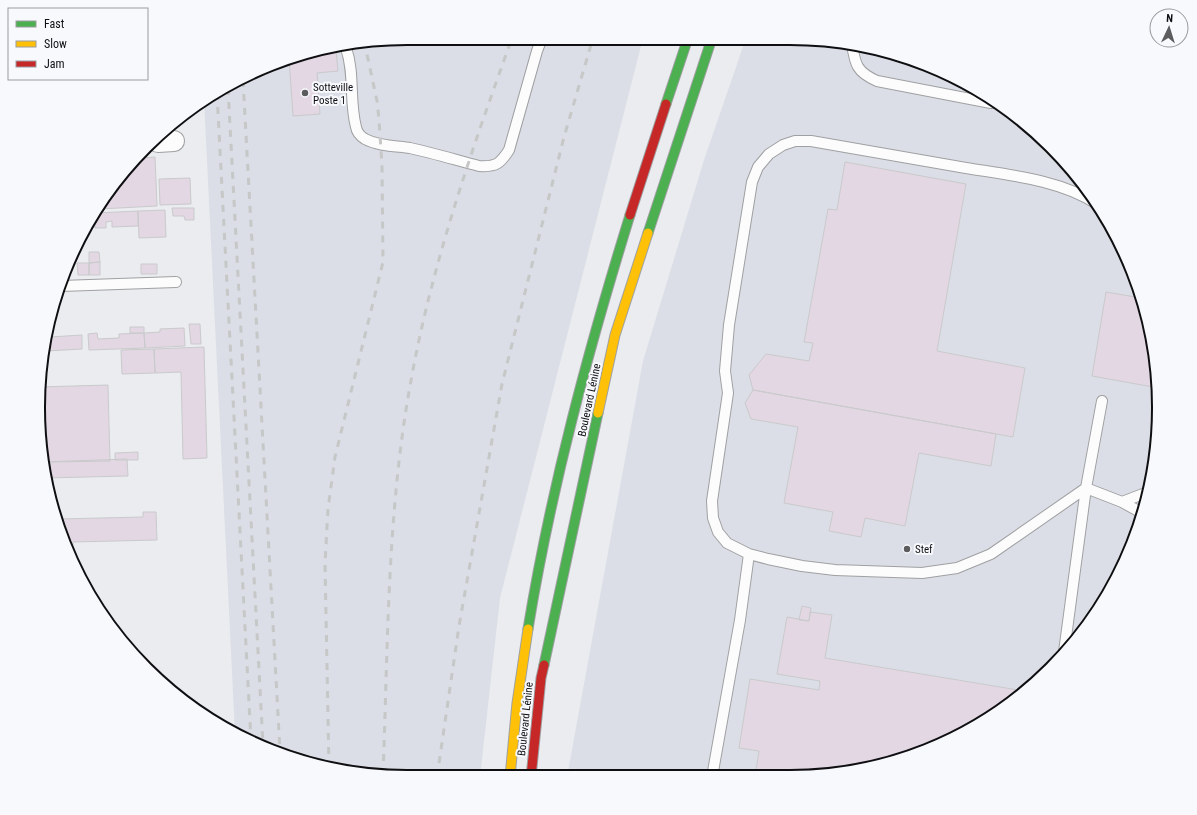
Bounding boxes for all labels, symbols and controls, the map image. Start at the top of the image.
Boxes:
legend [8,8,148,80]
north arrow [1149,8,1189,48]
text: N [1166,12,1174,25]
text: Fast [44,17,65,31]
text: Slow [44,37,67,51]
text: Jam [44,57,65,71]
place label: Sotteville Poste 1 [313,81,353,107]
marker: Sotteville Poste 1 [300,88,310,98]
street label: Boulevard Lénine [575,362,604,438]
place label: Stef [915,543,933,556]
marker: Stef [902,544,912,554]
street label: Boulevard Lénine [515,681,536,757]

